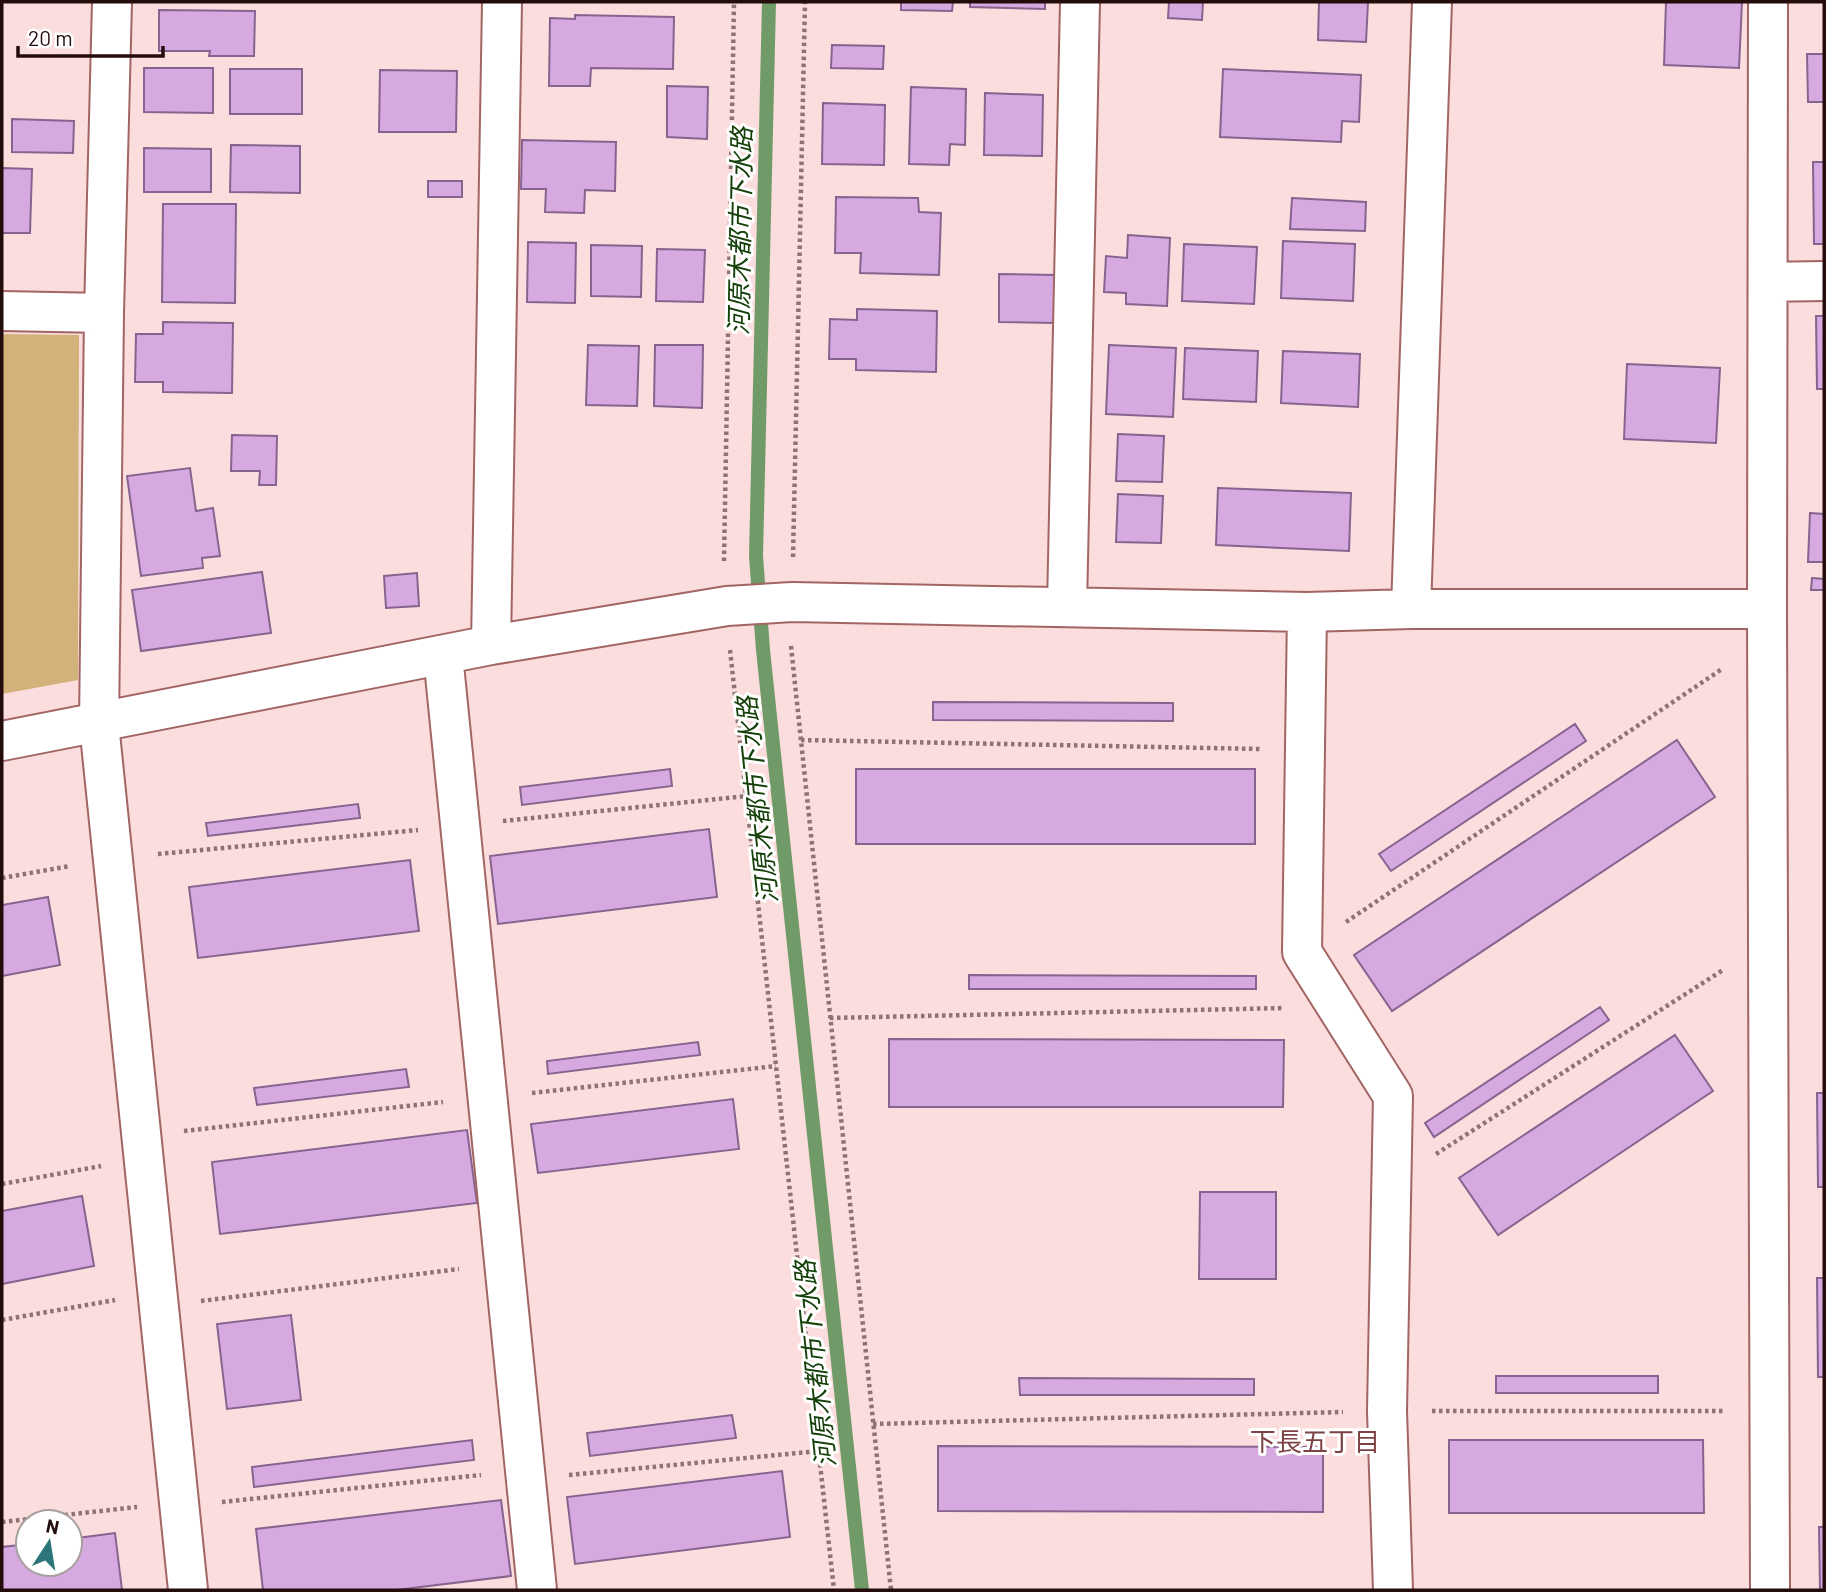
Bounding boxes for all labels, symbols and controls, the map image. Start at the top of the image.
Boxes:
scale bar [18,14,163,58]
text: 20 m [28,25,73,50]
water label: 河原木都市下水路 [722,125,756,335]
water label: 河原木都市下水路 [730,693,782,905]
water label: 河原木都市下水路 [788,1257,840,1469]
district label: 下長五丁目 [1250,1425,1380,1456]
north arrow [14,1508,84,1578]
text: N [44,1513,61,1538]

